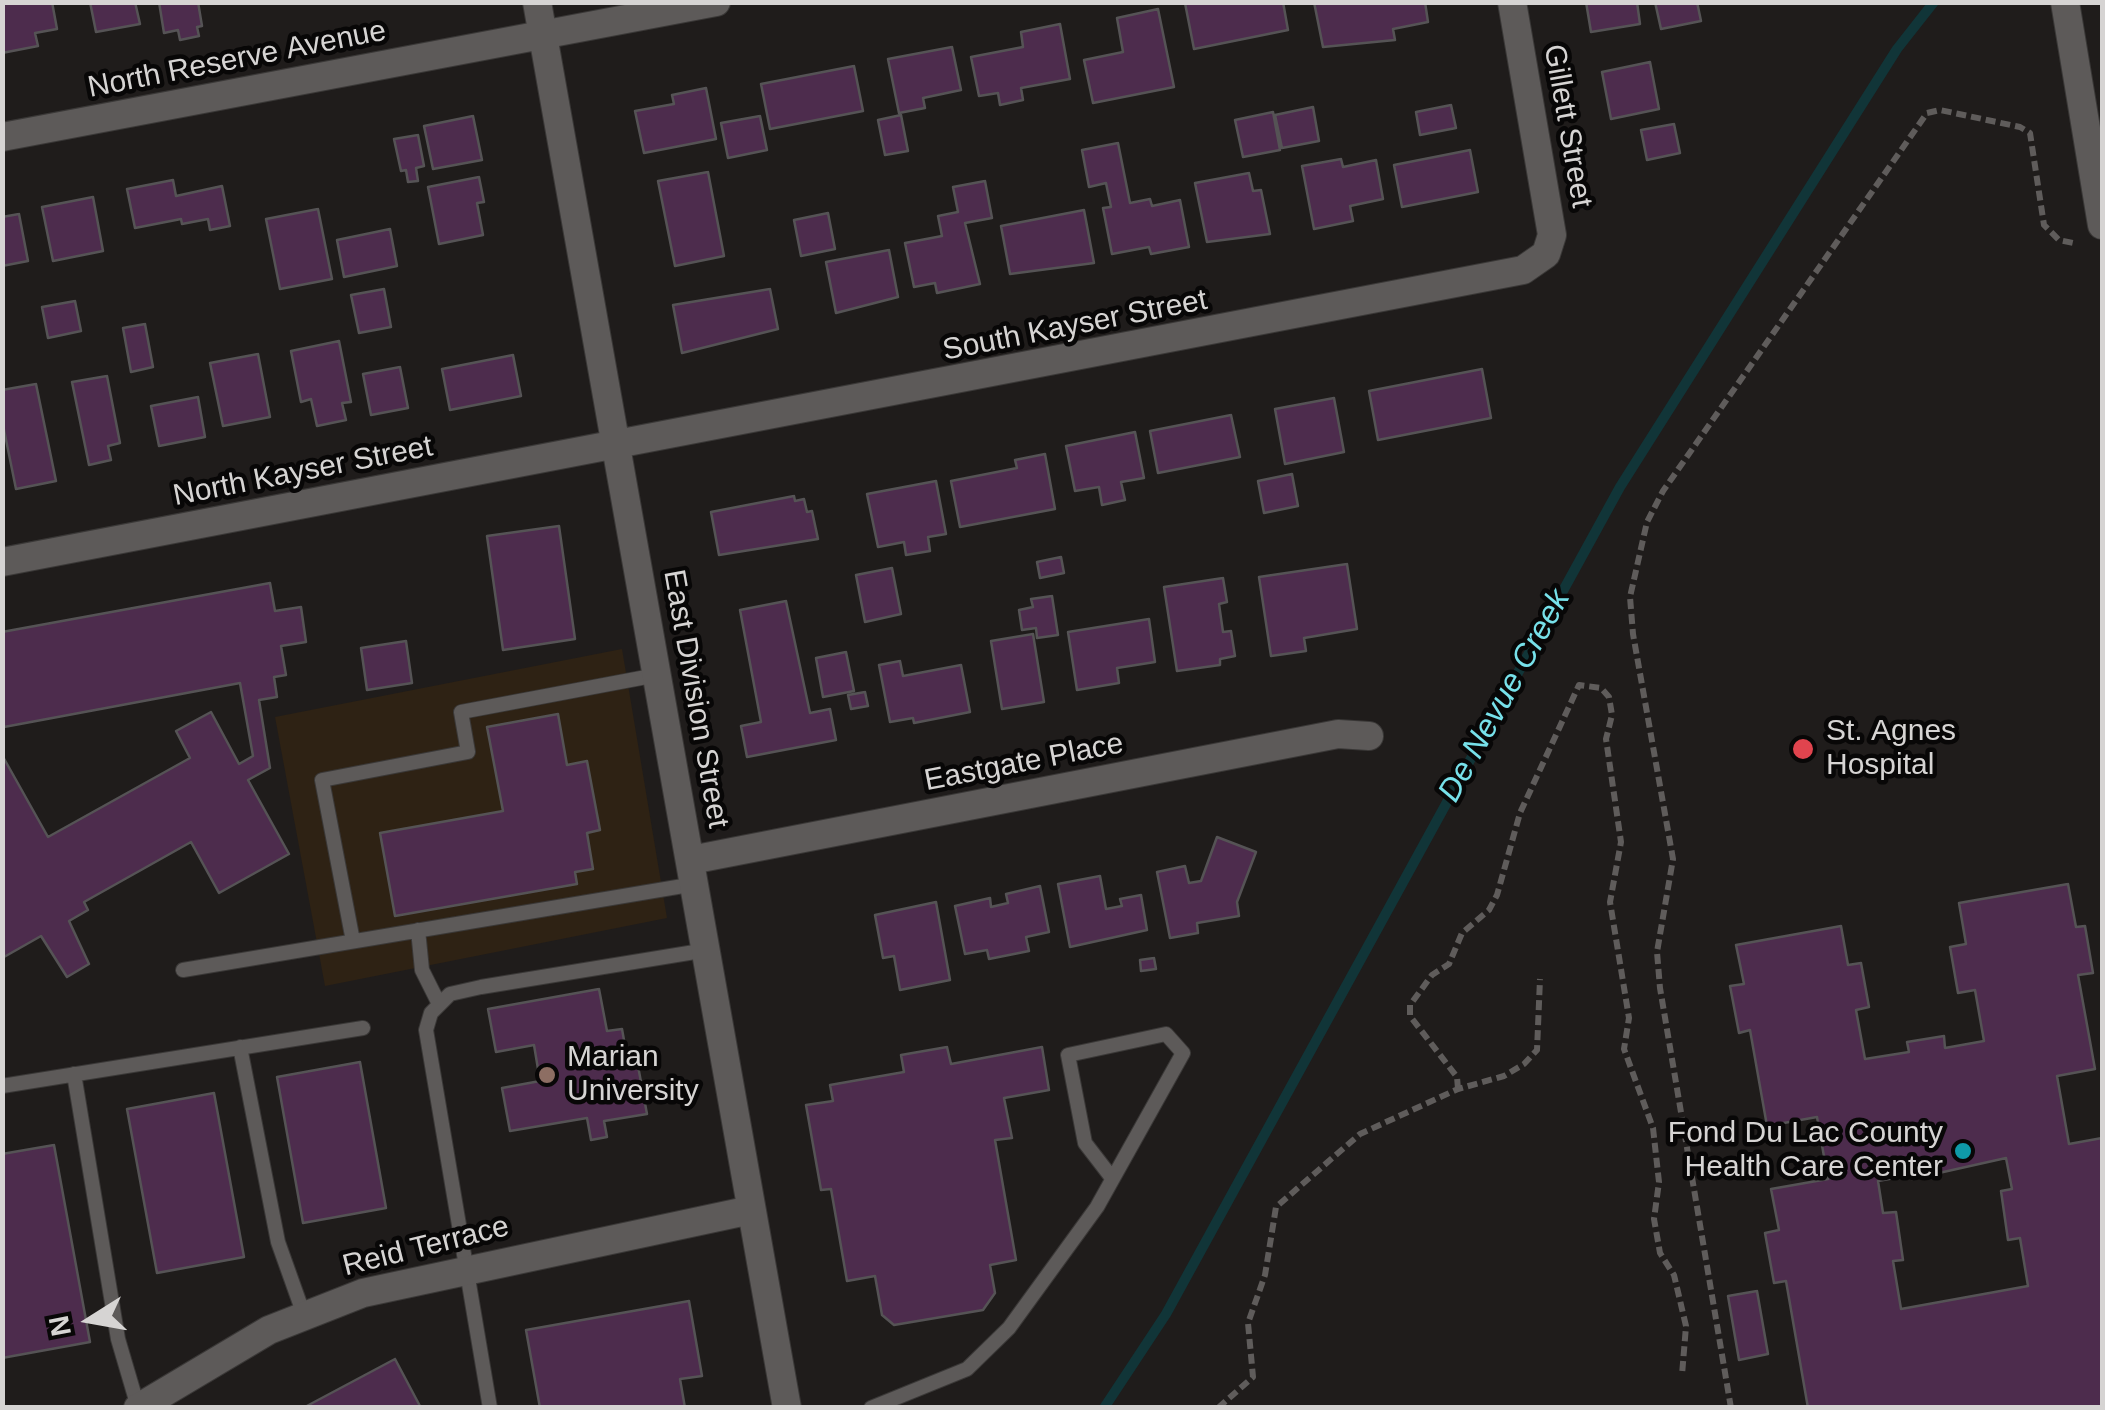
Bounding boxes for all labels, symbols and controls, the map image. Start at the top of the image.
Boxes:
street label: North Reserve Avenue [85,13,389,107]
street label: Gillett Street [1535,42,1599,210]
street label: South Kayser Street [940,283,1210,369]
street label: North Kayser Street [170,429,436,515]
street label: East Division Street [655,567,735,831]
water label: De Nevue Creek [1431,583,1579,809]
place label: St. Agnes Hospital [1826,714,1956,784]
street label: Eastgate Place [922,726,1126,800]
marker: St. Agnes Hospital [1790,736,1816,762]
place label: Marian University [567,1040,699,1110]
marker: Marian University [536,1064,558,1086]
place label: Fond Du Lac County Health Care Center [1668,1116,1943,1186]
marker: Fond Du Lac County Health Care Center [1952,1140,1974,1162]
street label: Reid Terrace [339,1209,513,1285]
north arrow [40,1270,140,1370]
text: N [43,1313,77,1339]

